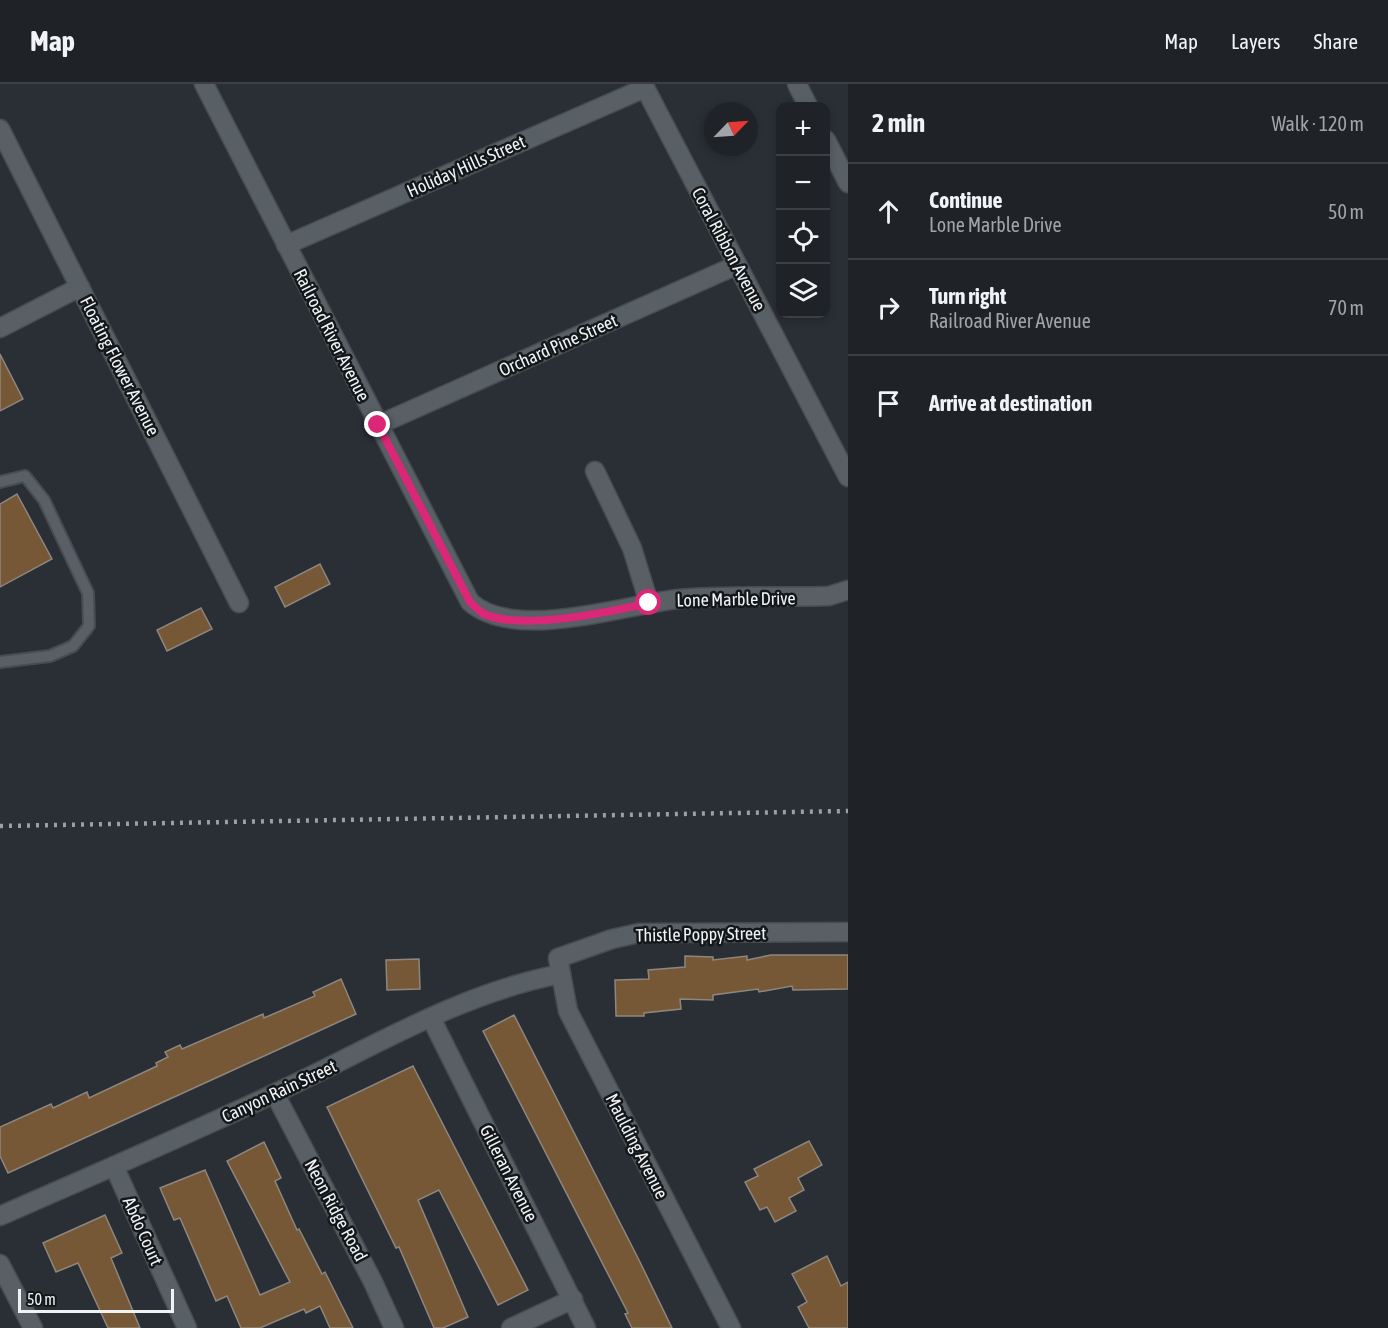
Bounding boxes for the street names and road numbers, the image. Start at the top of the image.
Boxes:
street label: Holiday Hills Street [404,131,528,201]
street label: Coral Ribbon Avenue [688,184,770,314]
street label: Railroad River Avenue [290,265,374,405]
street label: Floating Flower Avenue [76,293,164,439]
street label: Orchard Pine Street [496,310,620,380]
street label: Lone Marble Drive [676,587,796,611]
street label: Thistle Poppy Street [636,922,766,946]
street label: Canyon Rain Street [218,1055,340,1127]
street label: Maulding Avenue [602,1090,672,1202]
street label: Gilleran Avenue [476,1121,542,1225]
street label: Neon Ridge Road [300,1155,372,1265]
street label: Abdo Court [119,1194,167,1268]

